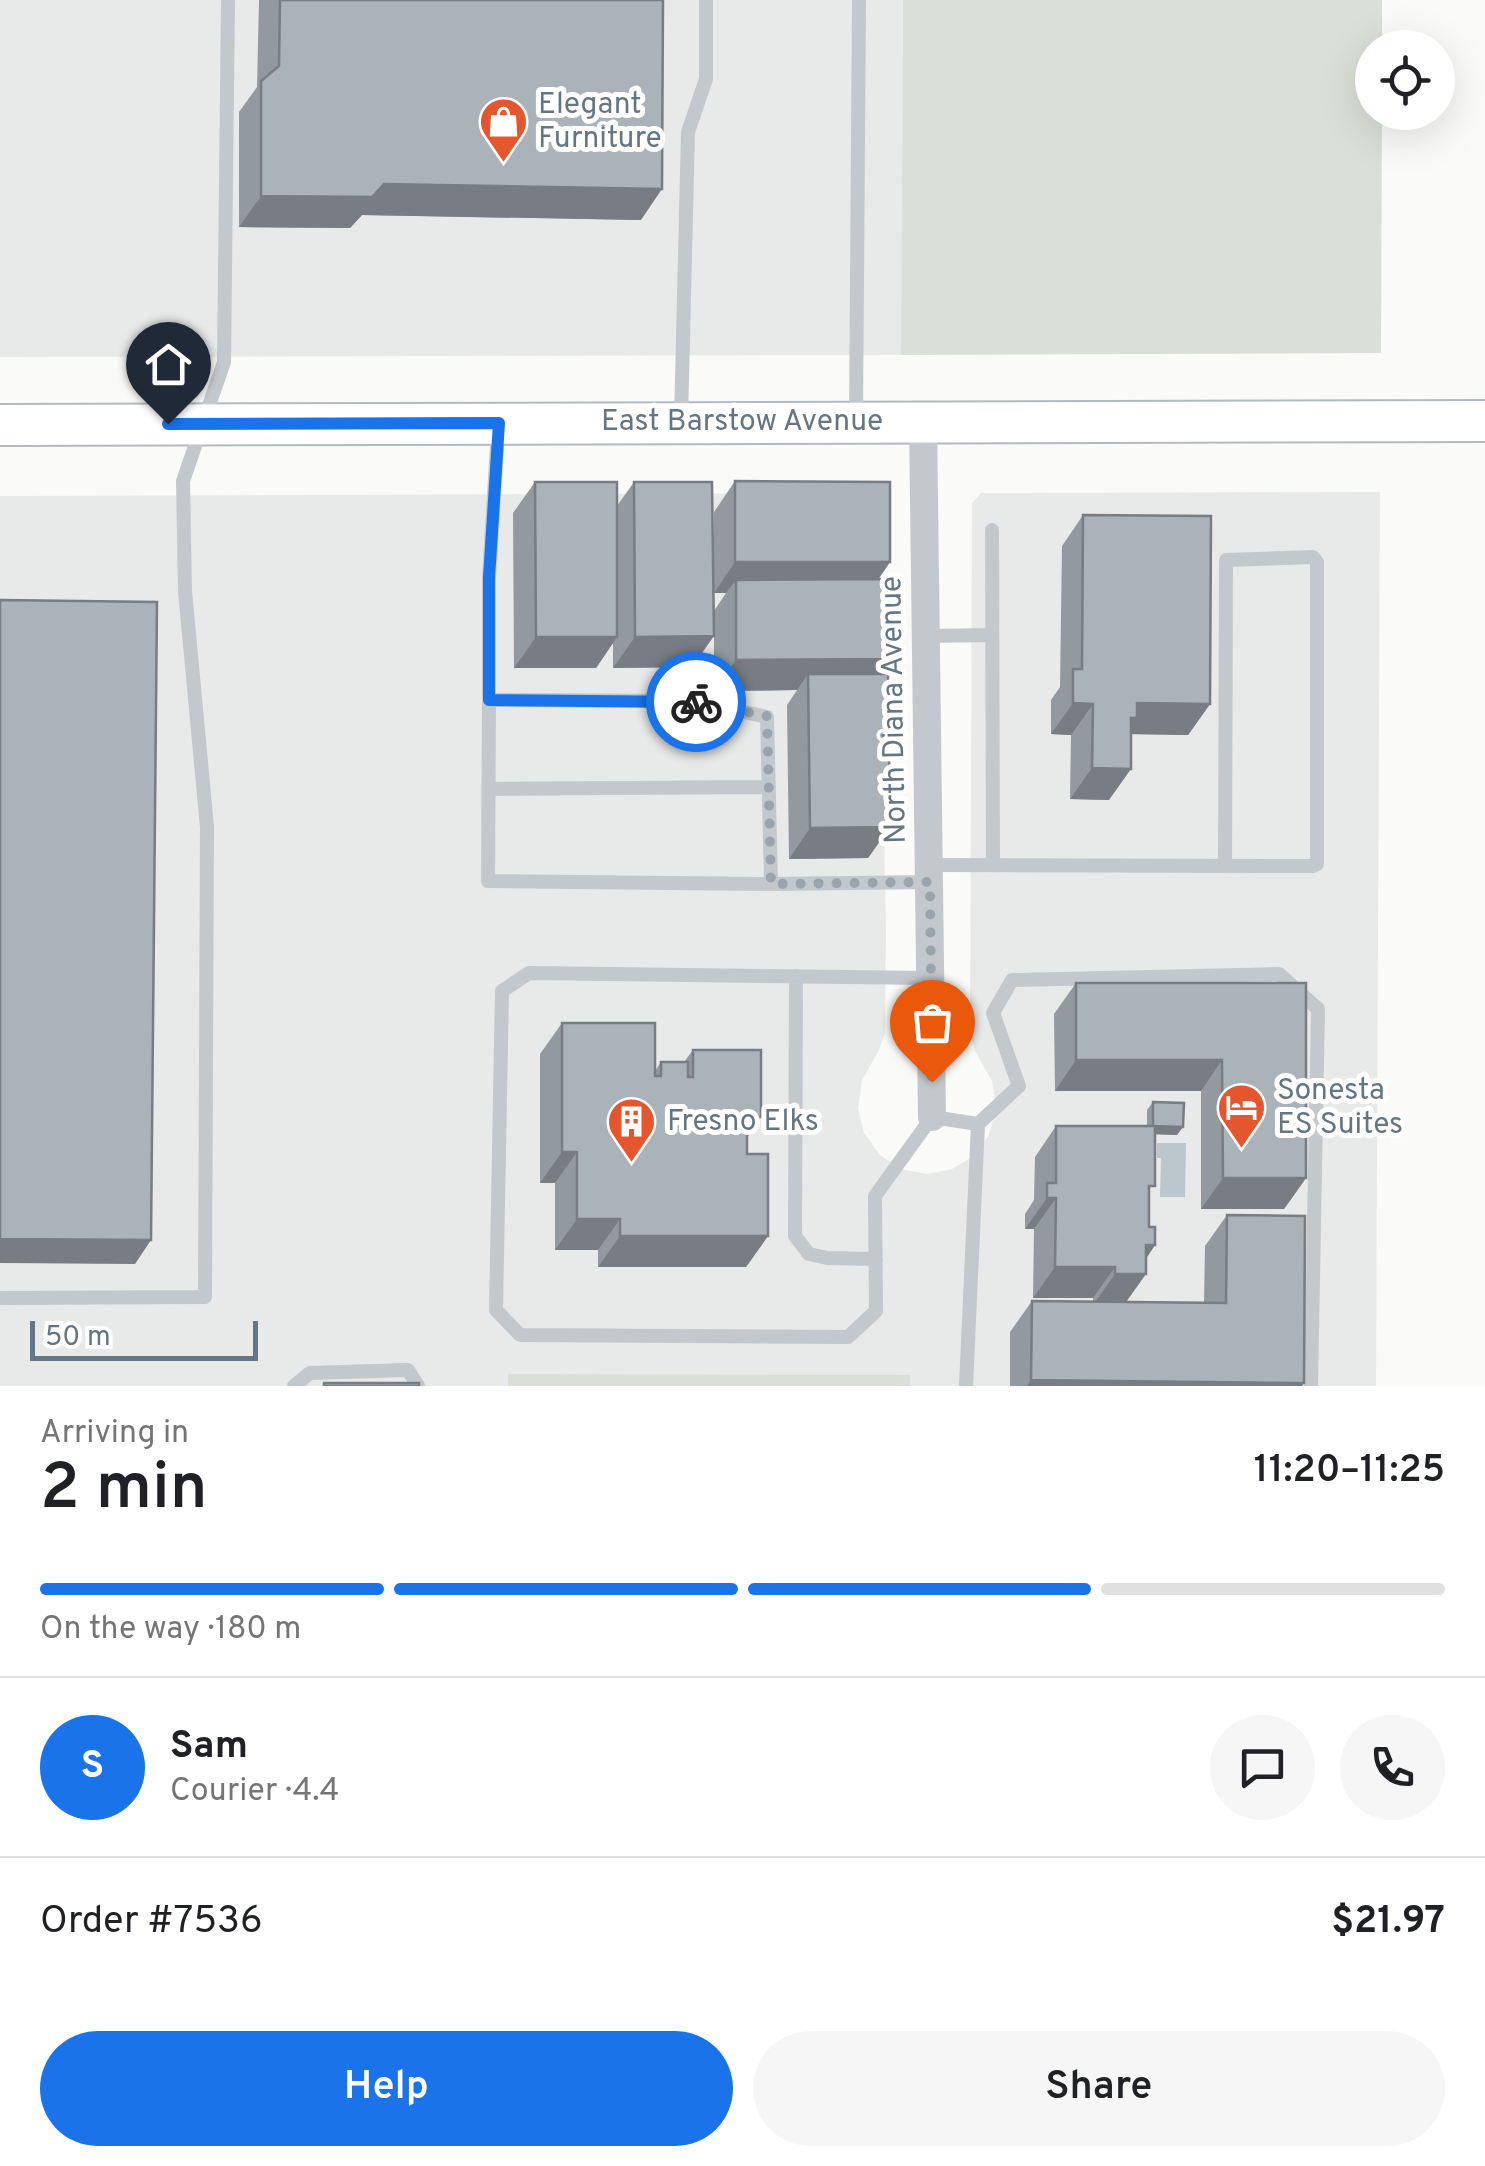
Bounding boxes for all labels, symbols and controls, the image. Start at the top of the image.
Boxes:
map controls [1355,30,1455,130]
button: locate [1355,30,1455,130]
place label: Elegant Furniture [538,87,662,158]
shop icon: Elegant Furniture [477,96,529,164]
pin [126,322,211,425]
icon: home [141,337,196,392]
street label: East Barstow Avenue [601,404,883,441]
street label: North Diana Avenue [874,576,916,844]
courier [646,652,746,752]
icon: bike [669,675,724,730]
pin [890,980,975,1083]
icon: bag [905,995,960,1050]
place label: Sonesta ES Suites [1277,1073,1403,1144]
hotel icon: Sonesta ES Suites [1216,1082,1268,1150]
building icon: Fresno Elks [606,1096,658,1164]
place label: Fresno Elks [667,1104,819,1141]
scale bar [30,1316,258,1360]
text: 50 m [45,1320,111,1356]
text: Arriving in [40,1414,189,1454]
text: 11:20–11:25 [1254,1447,1445,1496]
text: 2 min [40,1450,208,1532]
text: On the way · 180 m [40,1610,301,1650]
button: chat [1210,1715,1315,1820]
button: phone [1340,1715,1445,1820]
text: Sam [170,1723,248,1772]
text: S [81,1743,104,1792]
text: Courier · 4.4 [170,1772,339,1812]
text: Order #7536 [40,1898,263,1947]
text: $21.97 [1331,1898,1445,1947]
button: Help [40,2031,733,2146]
button: Share [753,2031,1445,2146]

